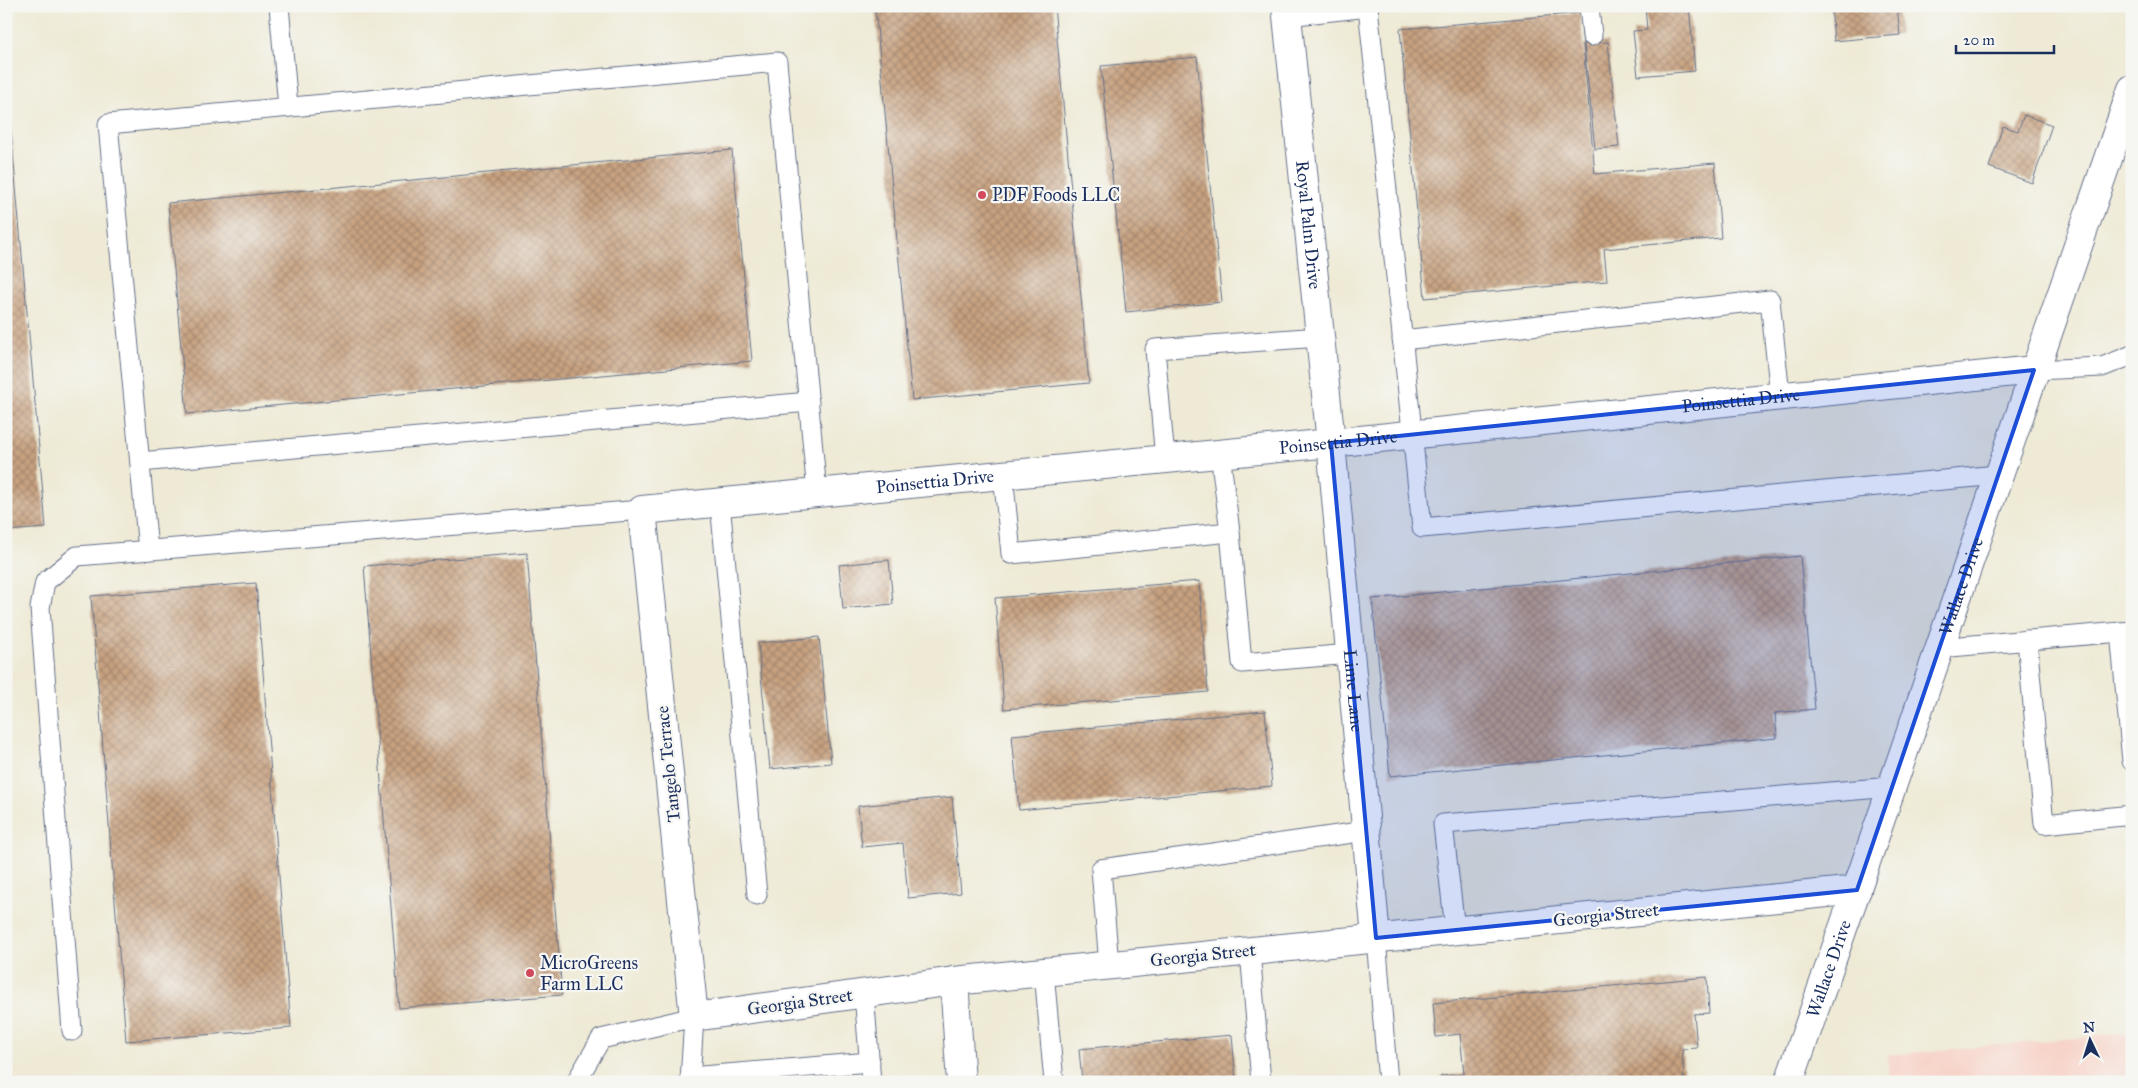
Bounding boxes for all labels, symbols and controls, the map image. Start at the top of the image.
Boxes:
scale bar [1956,22,2053,54]
text: 20 m [1963,31,1995,49]
street label: Royal Palm Drive [1291,159,1326,290]
place label: PDF Foods LLC [992,184,1120,206]
marker: PDF Foods LLC [976,189,988,201]
street label: Poinsettia Drive [1681,383,1801,418]
street label: Poinsettia Drive [1278,425,1398,459]
street label: Poinsettia Drive [875,465,995,498]
street label: Wallace Drive [1934,534,1988,638]
street label: Lime Lane [1339,648,1368,733]
street label: Tangelo Terrace [651,705,686,823]
street label: Georgia Street [1552,898,1661,932]
street label: Wallace Drive [1802,917,1856,1020]
street label: Georgia Street [1149,938,1258,972]
place label: MicroGreens Farm LLC [540,952,638,995]
marker: MicroGreens Farm LLC [524,967,536,979]
street label: Georgia Street [746,984,855,1021]
north arrow [2066,1016,2116,1066]
text: N [2083,1019,2096,1036]

